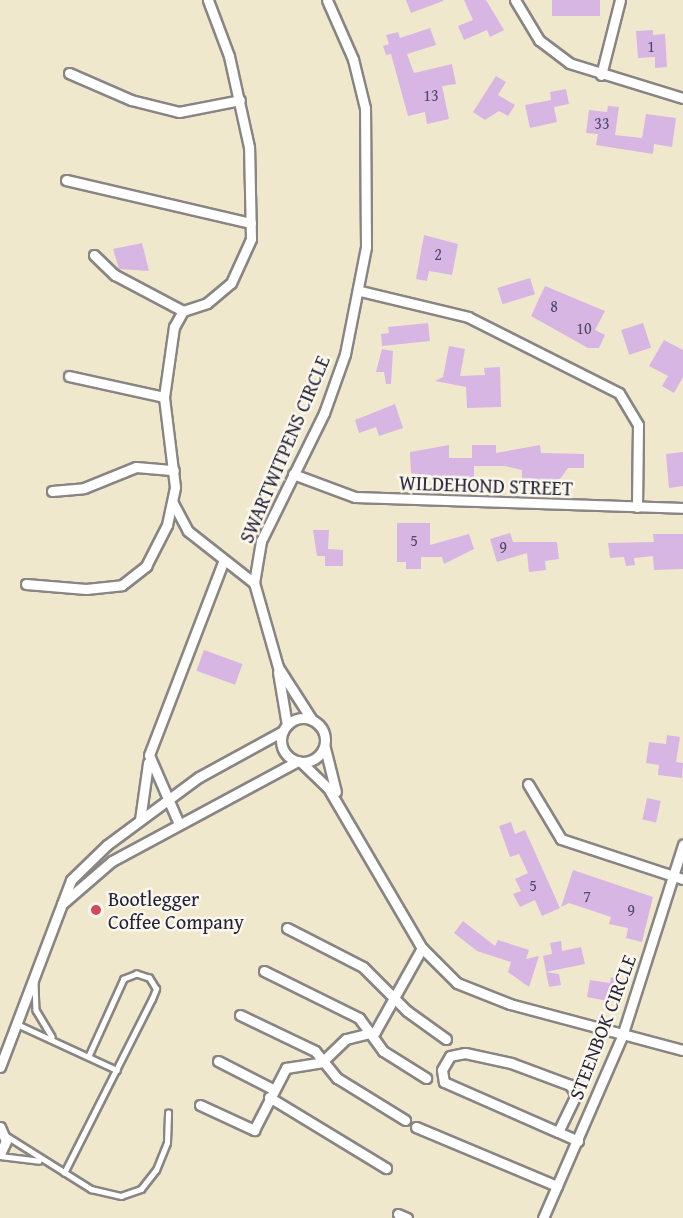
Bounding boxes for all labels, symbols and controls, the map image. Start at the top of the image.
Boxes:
house number: 1 [647,36,655,56]
house number: 13 [423,85,439,105]
house number: 33 [594,113,610,133]
house number: 2 [434,244,442,264]
house number: 8 [550,296,558,316]
house number: 10 [576,318,592,338]
street label: SWARTWITPENS CIRCLE [234,352,334,546]
street label: WILDEHOND STREET [399,470,573,500]
house number: 5 [410,530,418,550]
house number: 9 [499,537,507,557]
house number: 5 [529,875,537,895]
place label: Bootlegger Coffee Company [108,886,244,933]
house number: 7 [583,886,591,906]
house number: 9 [627,900,635,920]
marker: Bootlegger Coffee Company [89,903,103,917]
street label: STEENBOK CIRCLE [563,951,641,1103]

